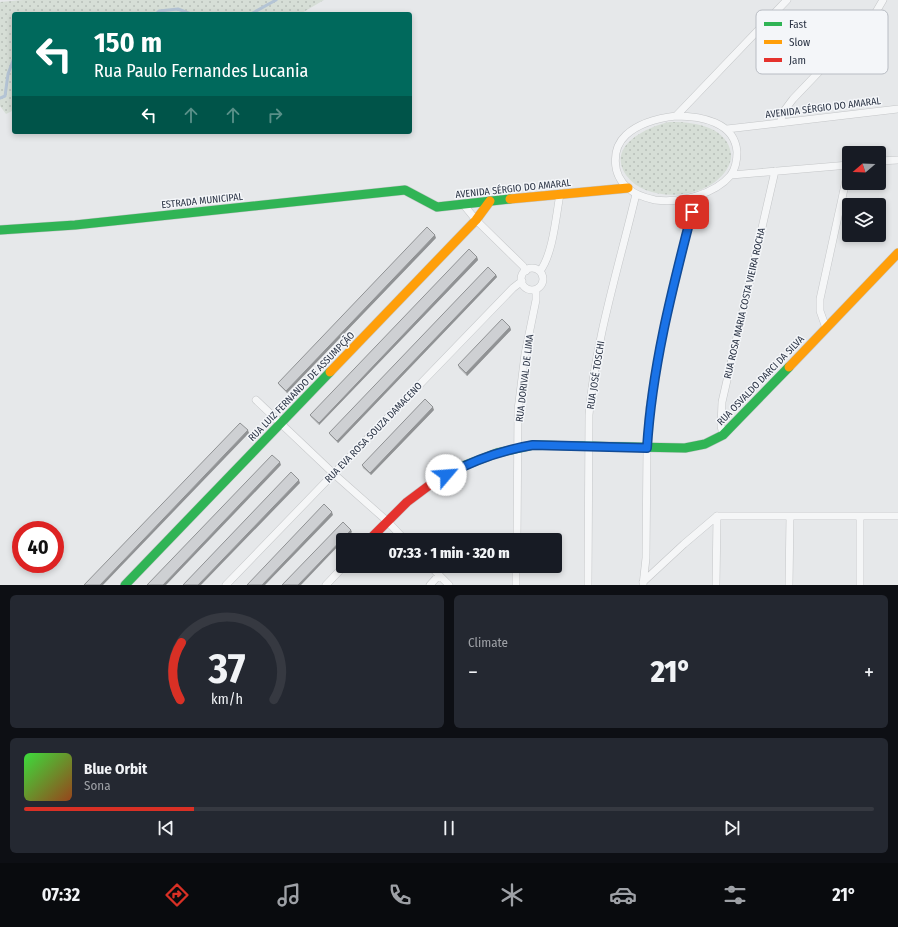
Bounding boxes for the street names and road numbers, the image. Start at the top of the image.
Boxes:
street label: AVENIDA SÉRGIO DO AMARAL [765,93,882,121]
street label: AVENIDA SÉRGIO DO AMARAL [455,175,572,201]
street label: ESTRADA MUNICIPAL [161,191,244,211]
street label: RUA ROSA MARIA COSTA VIEIRA ROCHA [722,226,768,380]
street label: RUA LUIZ FERNANDO DE ASSUMPÇÃO [245,329,357,444]
street label: RUA DORIVAL DE LIMA [514,333,536,423]
street label: RUA OSVALDO DARCI DA SILVA [715,333,807,428]
street label: RUA JOSÉ TOSCHI [583,340,607,410]
street label: RUA EVA ROSA SOUZA DAMACENO [323,380,425,485]

